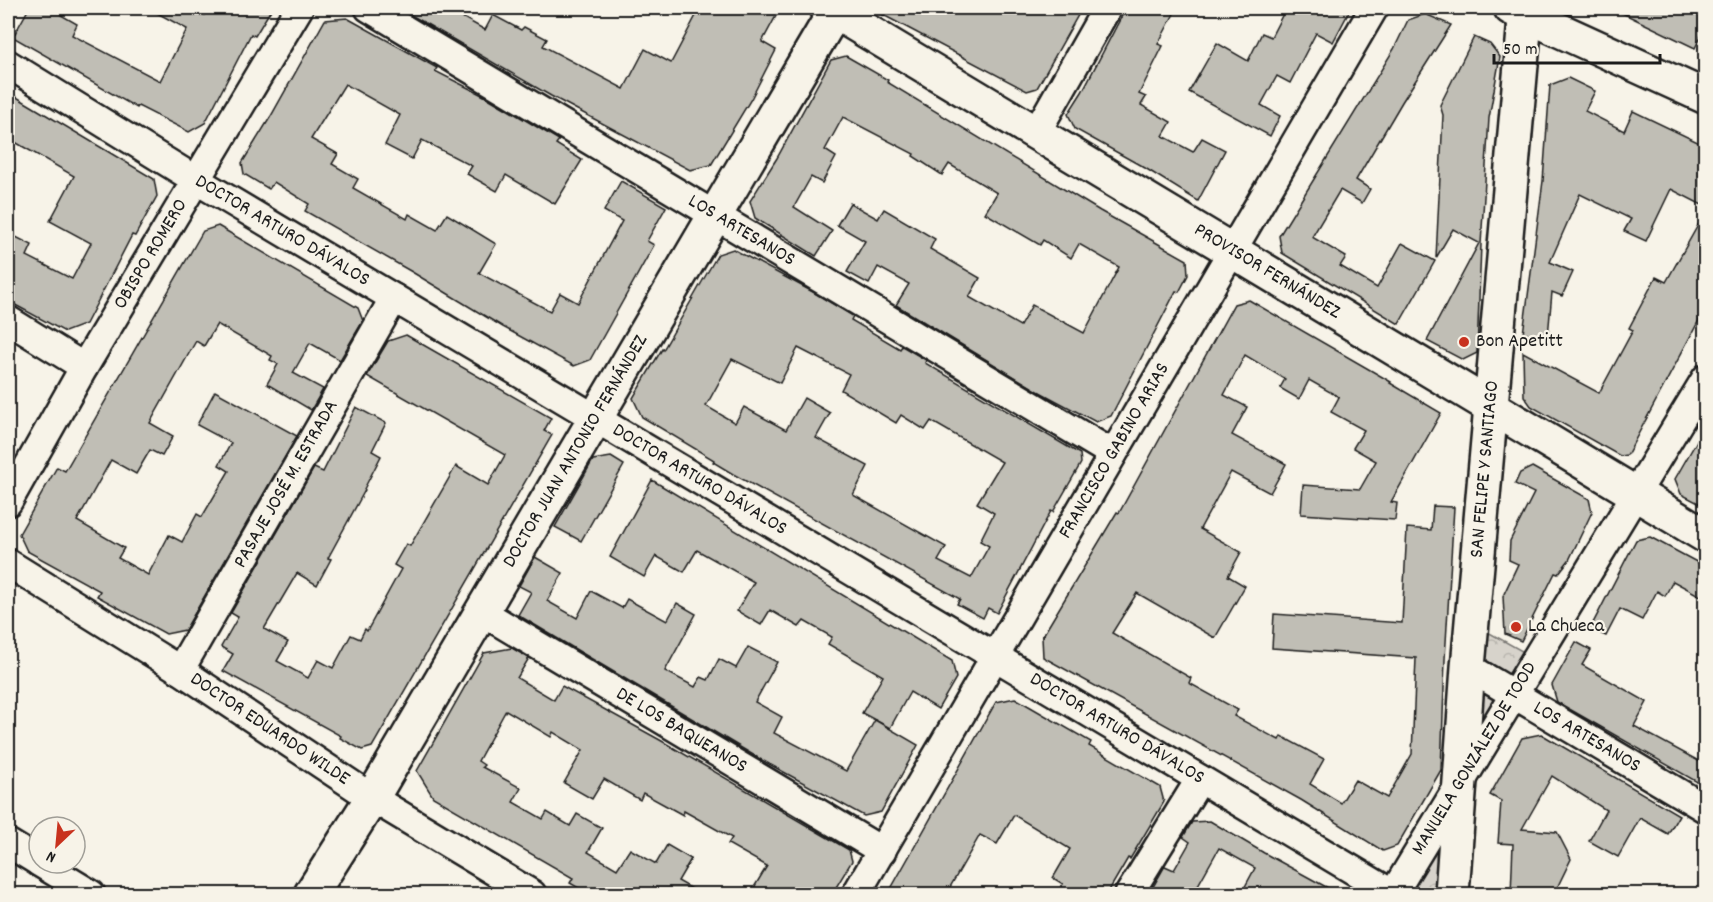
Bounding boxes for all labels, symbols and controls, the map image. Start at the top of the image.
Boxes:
scale bar [1494,27,1660,65]
text: 50 m [1503,38,1538,63]
street label: DOCTOR ARTURO DÁVALOS [189,168,375,294]
street label: LOS ARTESANOS [682,188,800,274]
street label: OBISPO ROMERO [107,194,195,315]
street label: PROVISOR FERNÁNDEZ [1188,217,1346,327]
place label: Bon Apetitt [1476,328,1563,356]
street label: DOCTOR JUAN ANTONIO FERNÁNDEZ [496,329,656,573]
marker: Bon Apetitt [1457,335,1471,349]
street label: FRANCISCO GABINO ARIAS [1052,358,1177,544]
street label: SAN FELIPE Y SANTIAGO [1464,380,1507,559]
street label: PASAJE JOSÉ M. ESTRADA [227,395,346,574]
street label: DOCTOR ARTURO DÁVALOS [607,417,792,543]
place label: La Chueca [1528,613,1605,641]
marker: La Chueca [1509,620,1523,634]
street label: MANUELA GONZÁLEZ DE TOOD [1405,657,1544,861]
street label: DOCTOR EDUARDO WILDE [184,666,355,793]
street label: DOCTOR ARTURO DÁVALOS [1024,666,1210,792]
street label: DE LOS BAQUEANOS [610,681,752,781]
street label: LOS ARTESANOS [1527,695,1646,781]
north arrow [27,815,87,875]
text: N [43,844,60,868]

